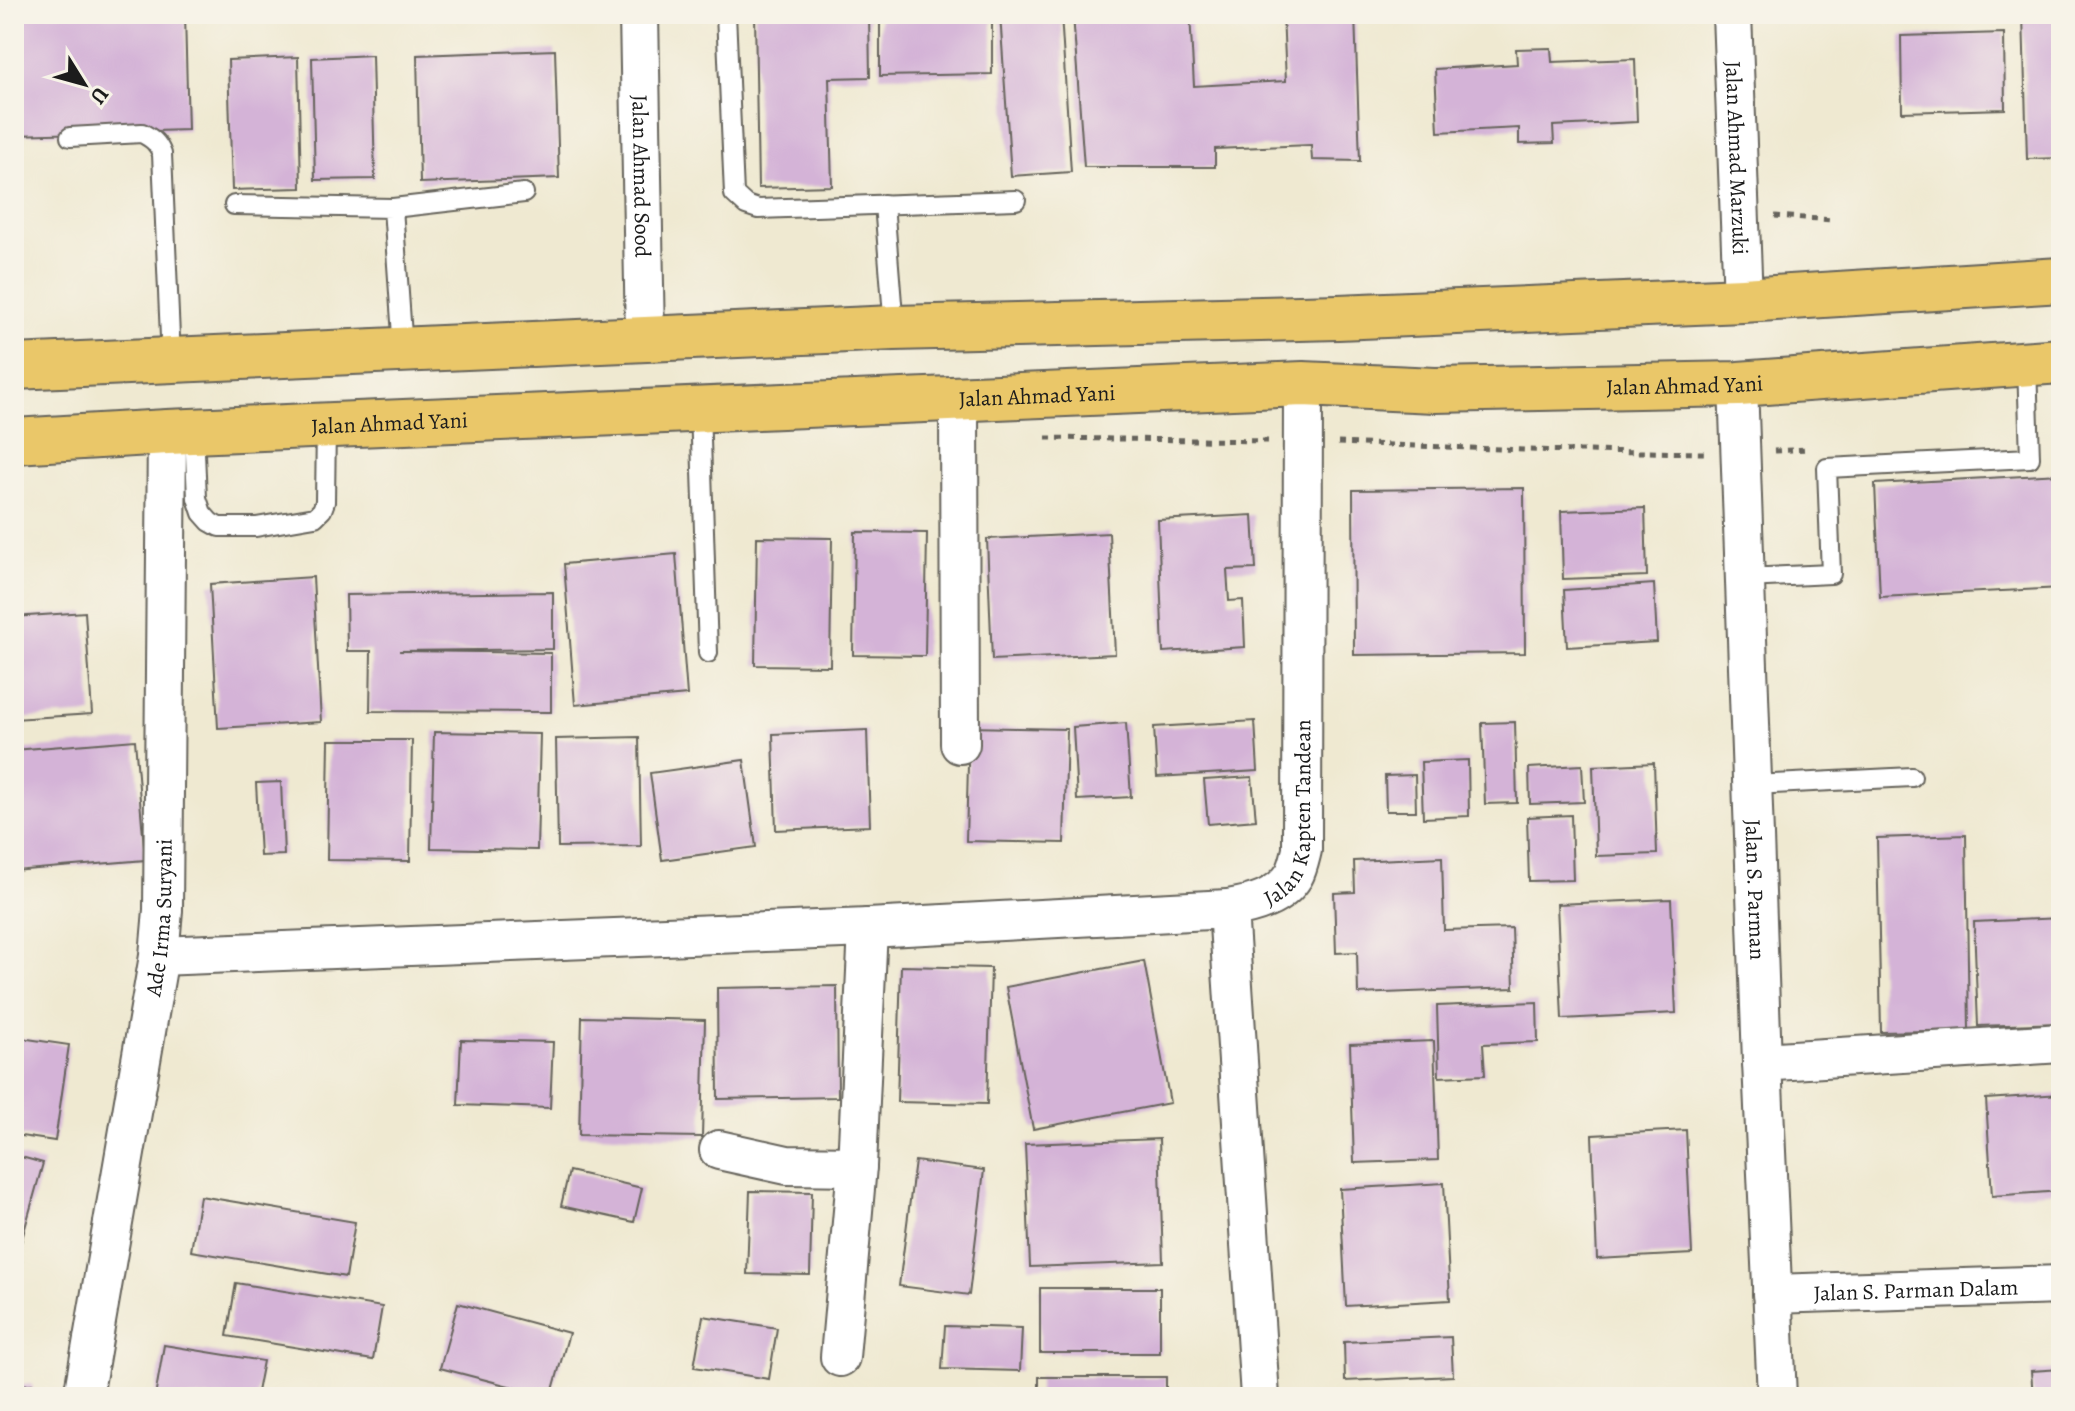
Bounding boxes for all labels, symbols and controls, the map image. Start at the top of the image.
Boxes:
north arrow [44,44,124,124]
street label: Jalan Ahmad Marzuki [1718,60,1755,255]
text: U [83,81,116,111]
street label: Jalan Ahmad Sood [624,94,657,258]
street label: Jalan Ahmad Yani [1606,368,1764,403]
street label: Jalan Ahmad Yani [958,378,1116,415]
street label: Jalan Ahmad Yani [311,405,469,442]
street label: Jalan Kapten Tandean [1259,719,1318,914]
street label: Jalan S. Parman [1737,819,1772,961]
street label: Ade Irma Suryani [138,839,180,1000]
street label: Jalan S. Parman Dalam [1813,1272,2019,1309]

